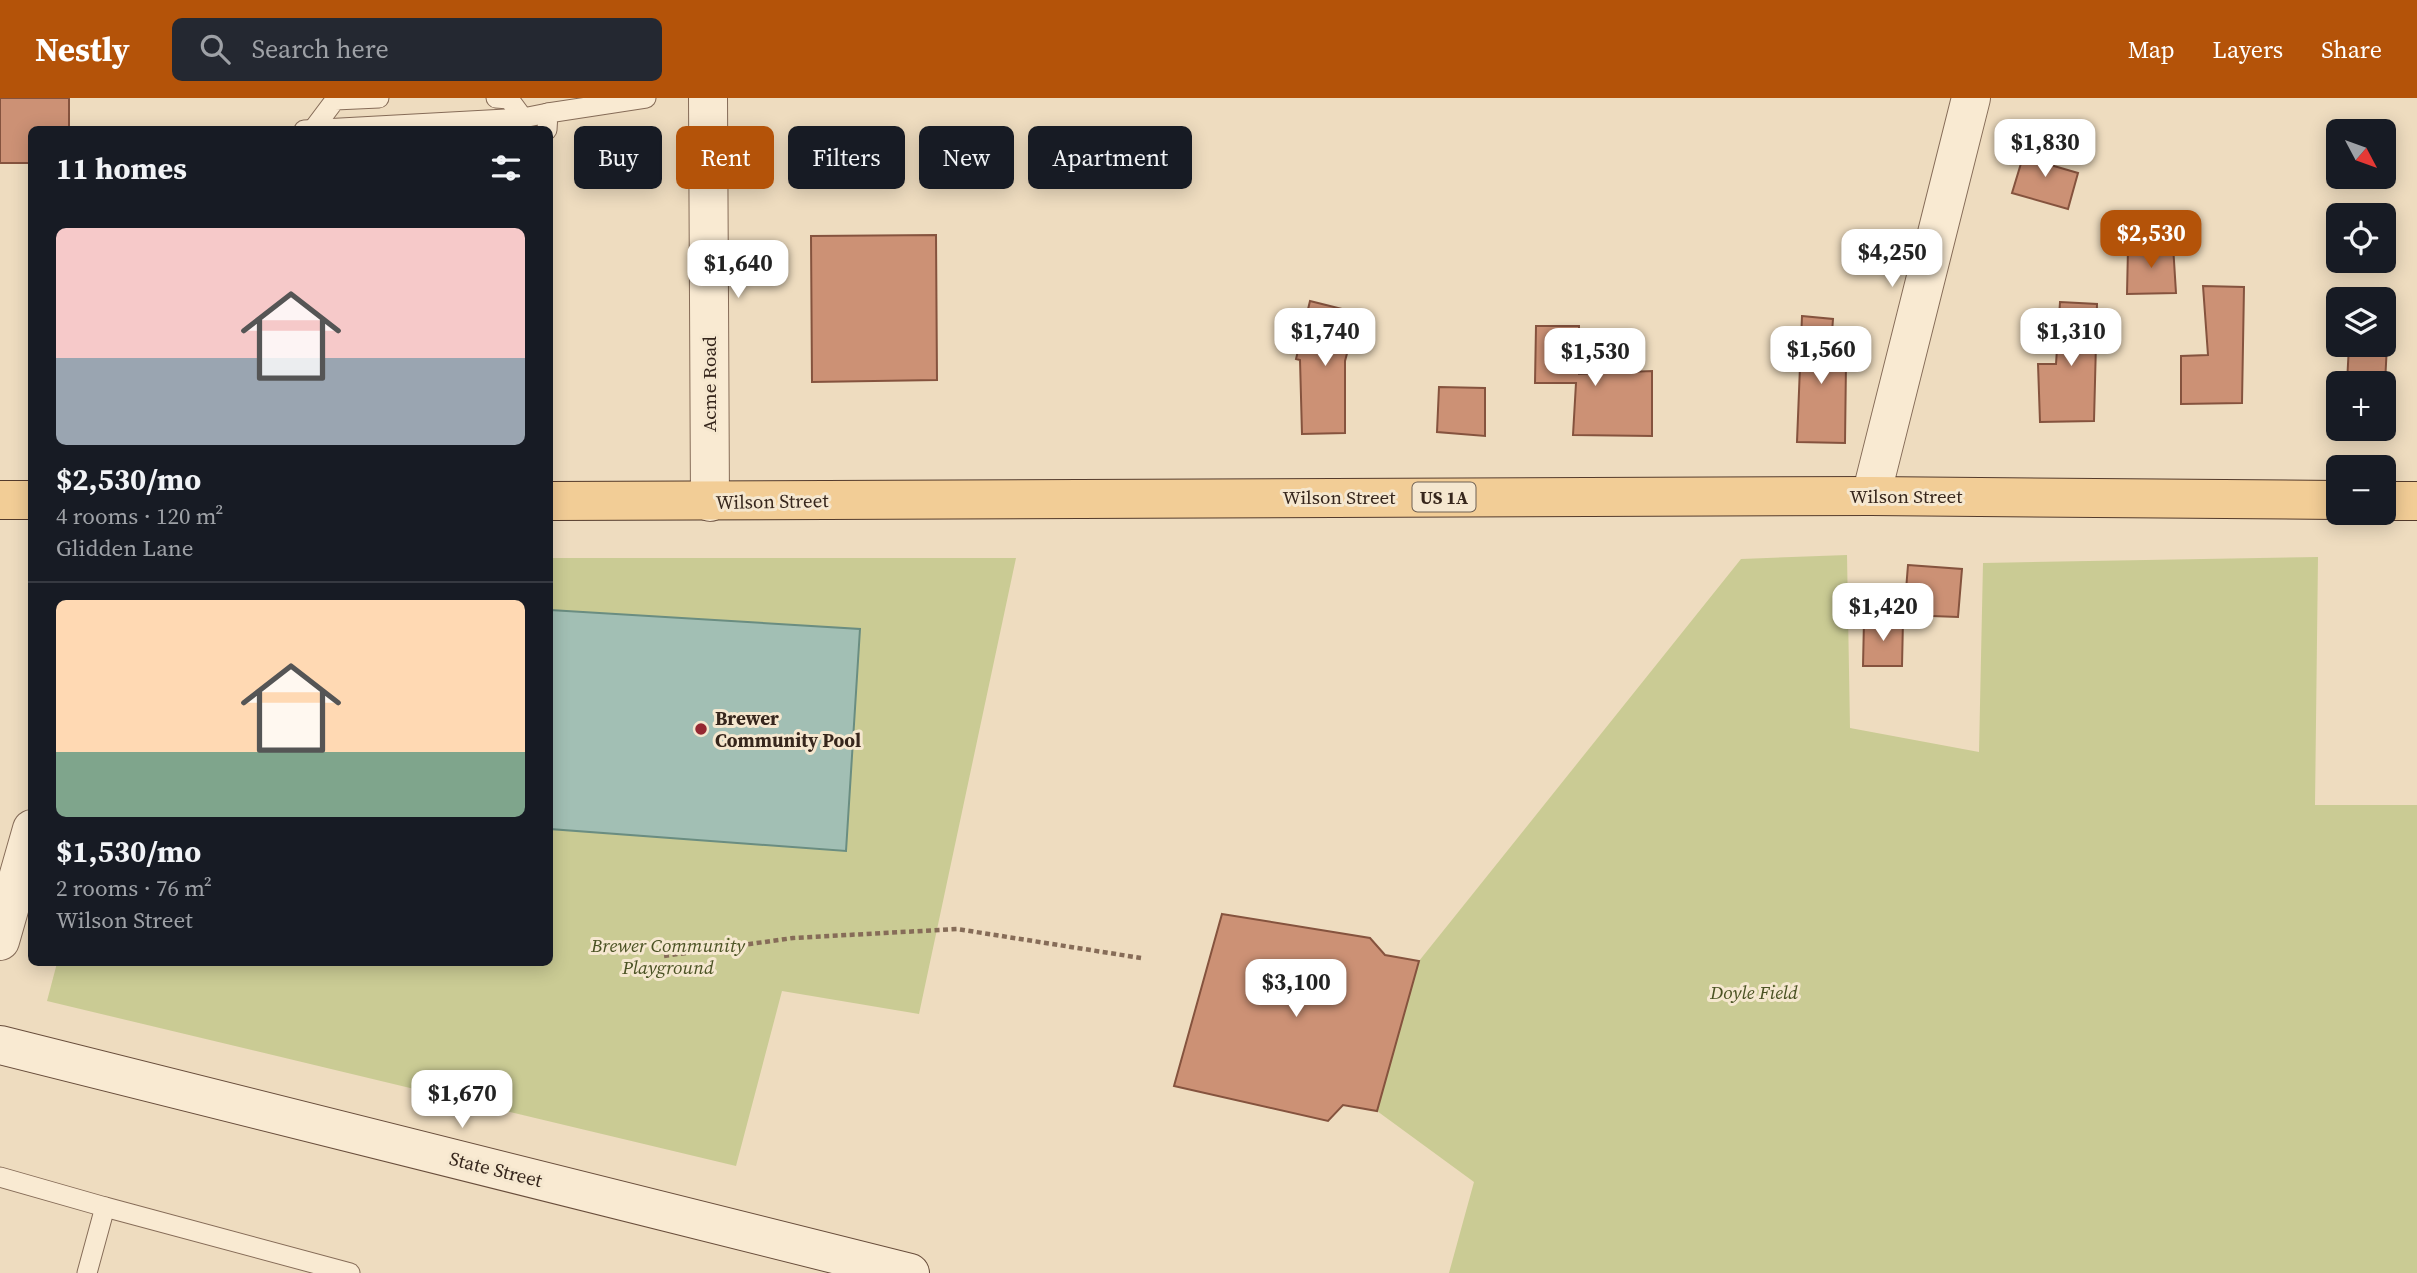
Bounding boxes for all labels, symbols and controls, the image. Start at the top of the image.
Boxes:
search box [172,18,662,81]
text: Nestly [35,27,130,72]
icon: search [196,30,234,68]
text: Search here [252,31,389,67]
text: Map [2128,33,2175,66]
text: Layers [2213,33,2283,66]
text: Share [2321,33,2382,66]
north arrow [2326,119,2396,189]
map controls [2326,119,2396,525]
pin: $1,830 [1988,120,2102,179]
chip: Buy [574,126,662,189]
chip: Rent [676,126,774,189]
chip: Filters [788,126,905,189]
chip: New [919,126,1014,189]
chip: Apartment [1028,126,1192,189]
text: $1,830 [2010,126,2080,158]
text: 11 homes [56,148,187,189]
icon: filters [487,149,525,187]
button: locate [2326,203,2396,273]
pin: $2,530 [2094,211,2208,270]
text: $2,530 [2116,217,2186,249]
pin: $4,250 [1835,230,1949,289]
text: $4,250 [1857,236,1927,268]
pin: $1,640 [681,240,795,300]
text: $1,640 [703,247,773,279]
icon: home [228,273,354,399]
button: layers [2326,287,2396,357]
pin: $1,740 [1268,308,1382,368]
pin: $1,310 [2014,308,2128,368]
text: $1,740 [1290,315,1360,347]
text: $1,310 [2036,315,2106,347]
pin: $1,560 [1764,327,1878,386]
pin: $1,530 [1538,328,1652,388]
text: $1,560 [1786,333,1856,365]
text: $1,530 [1560,335,1630,367]
street label: Acme Road [696,336,722,432]
button: + [2326,371,2396,441]
button: − [2326,455,2396,525]
text: $2,530/mo [56,459,201,500]
road number: US 1A [1412,482,1476,512]
street label: Wilson Street [1850,483,1963,509]
street label: Wilson Street [1283,484,1396,510]
street label: Wilson Street [715,487,830,515]
text: 4 rooms · 120 m² [56,500,223,532]
text: Glidden Lane [56,532,193,564]
pin: $1,420 [1826,584,1940,643]
text: $1,420 [1848,590,1918,622]
icon: home [228,645,354,771]
place label: Brewer Community Pool [715,705,861,753]
marker: Brewer Community Pool [693,721,709,737]
text: $1,530/mo [56,831,201,872]
text: 2 rooms · 76 m² [56,872,212,904]
text: Wilson Street [56,904,193,936]
park label: Brewer Community Playground [590,932,746,980]
pin: $3,100 [1239,960,1353,1019]
text: $3,100 [1261,966,1331,998]
park label: Doyle Field [1709,979,1798,1005]
pin: $1,670 [405,1070,519,1130]
text: $1,670 [427,1077,497,1109]
street label: State Street [447,1145,546,1193]

